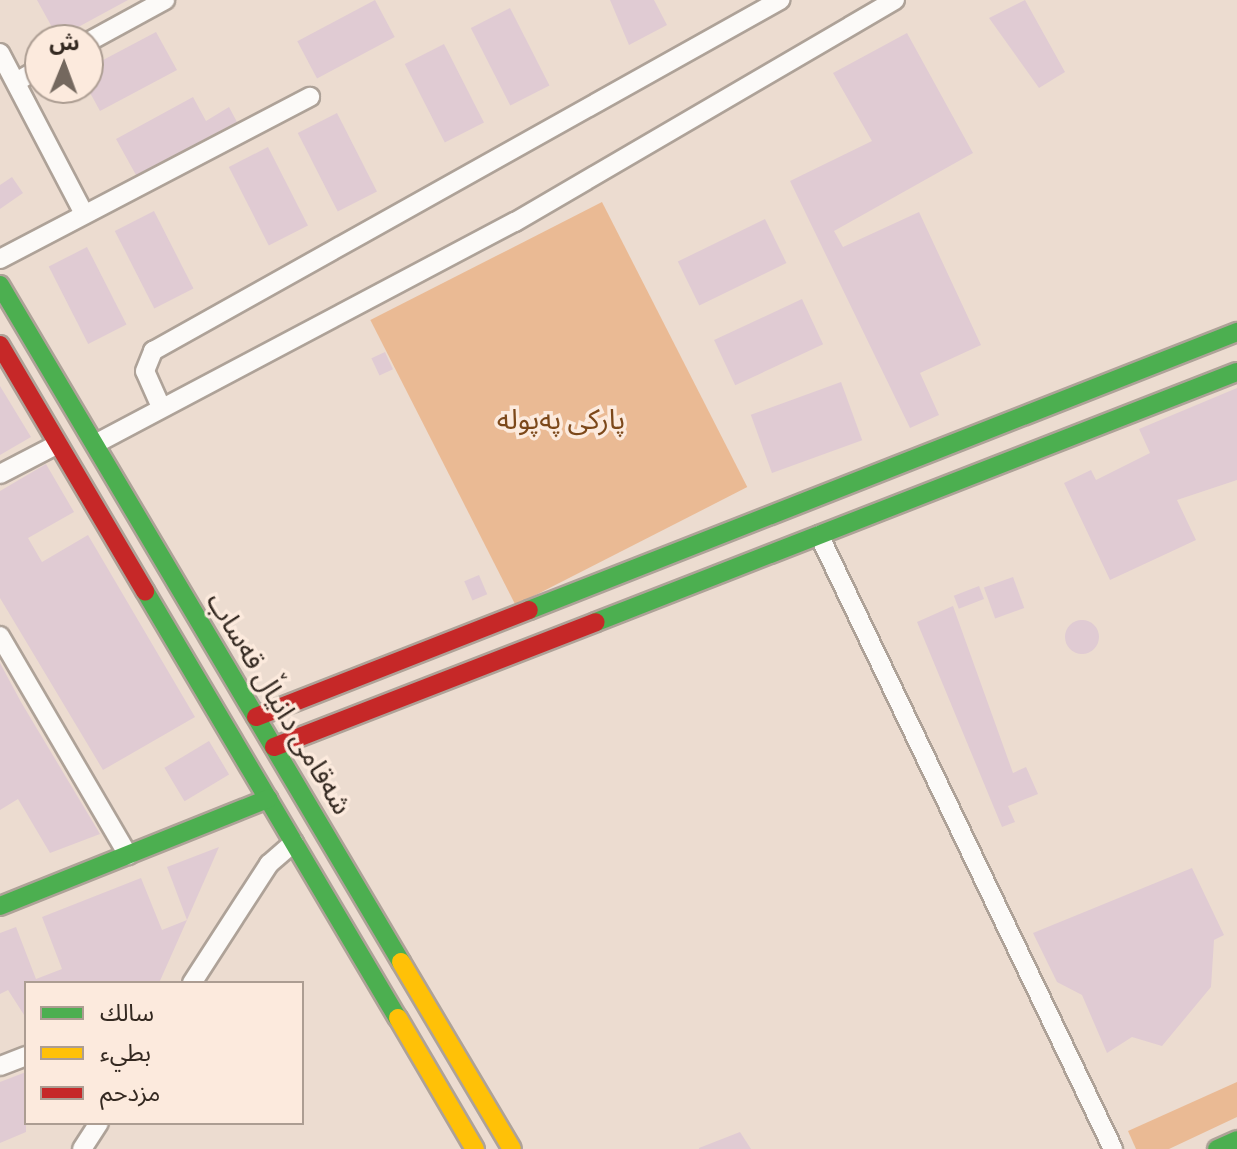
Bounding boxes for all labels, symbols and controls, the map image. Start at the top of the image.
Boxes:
north arrow [24,24,104,104]
text: ش [49,25,80,59]
park label: پارکی پەپولە [497,402,625,436]
street label: شەقامی دانیاڵ قەساب [200,586,360,820]
legend [24,981,304,1125]
text: سالك [100,994,154,1030]
text: بطيء [100,1034,151,1070]
text: مزدحم [100,1074,160,1110]

